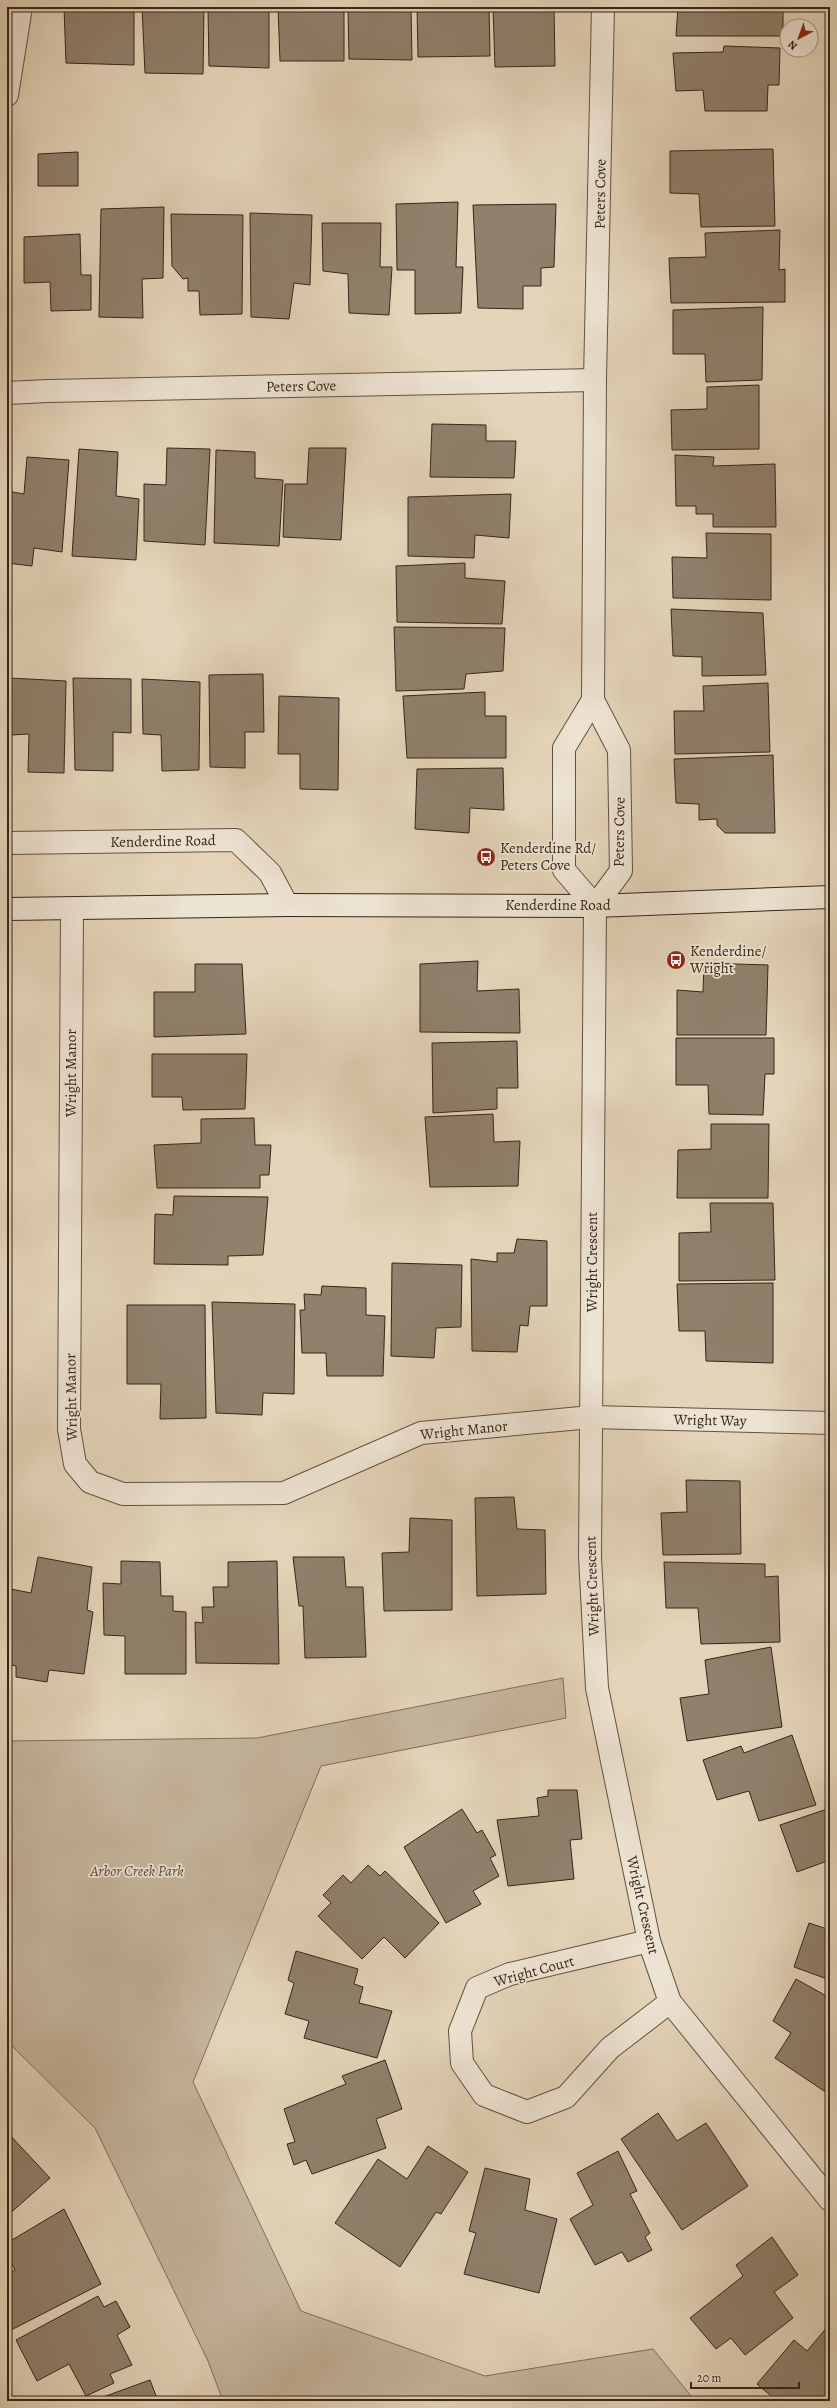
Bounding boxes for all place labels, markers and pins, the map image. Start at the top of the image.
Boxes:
place label: Kenderdine Rd/ Peters Cove [500,838,596,875]
bus stop icon: Kenderdine Rd/ Peters Cove [475,846,497,868]
place label: Kenderdine/ Wright [689,941,767,978]
bus stop icon: Kenderdine/ Wright [665,949,687,971]

